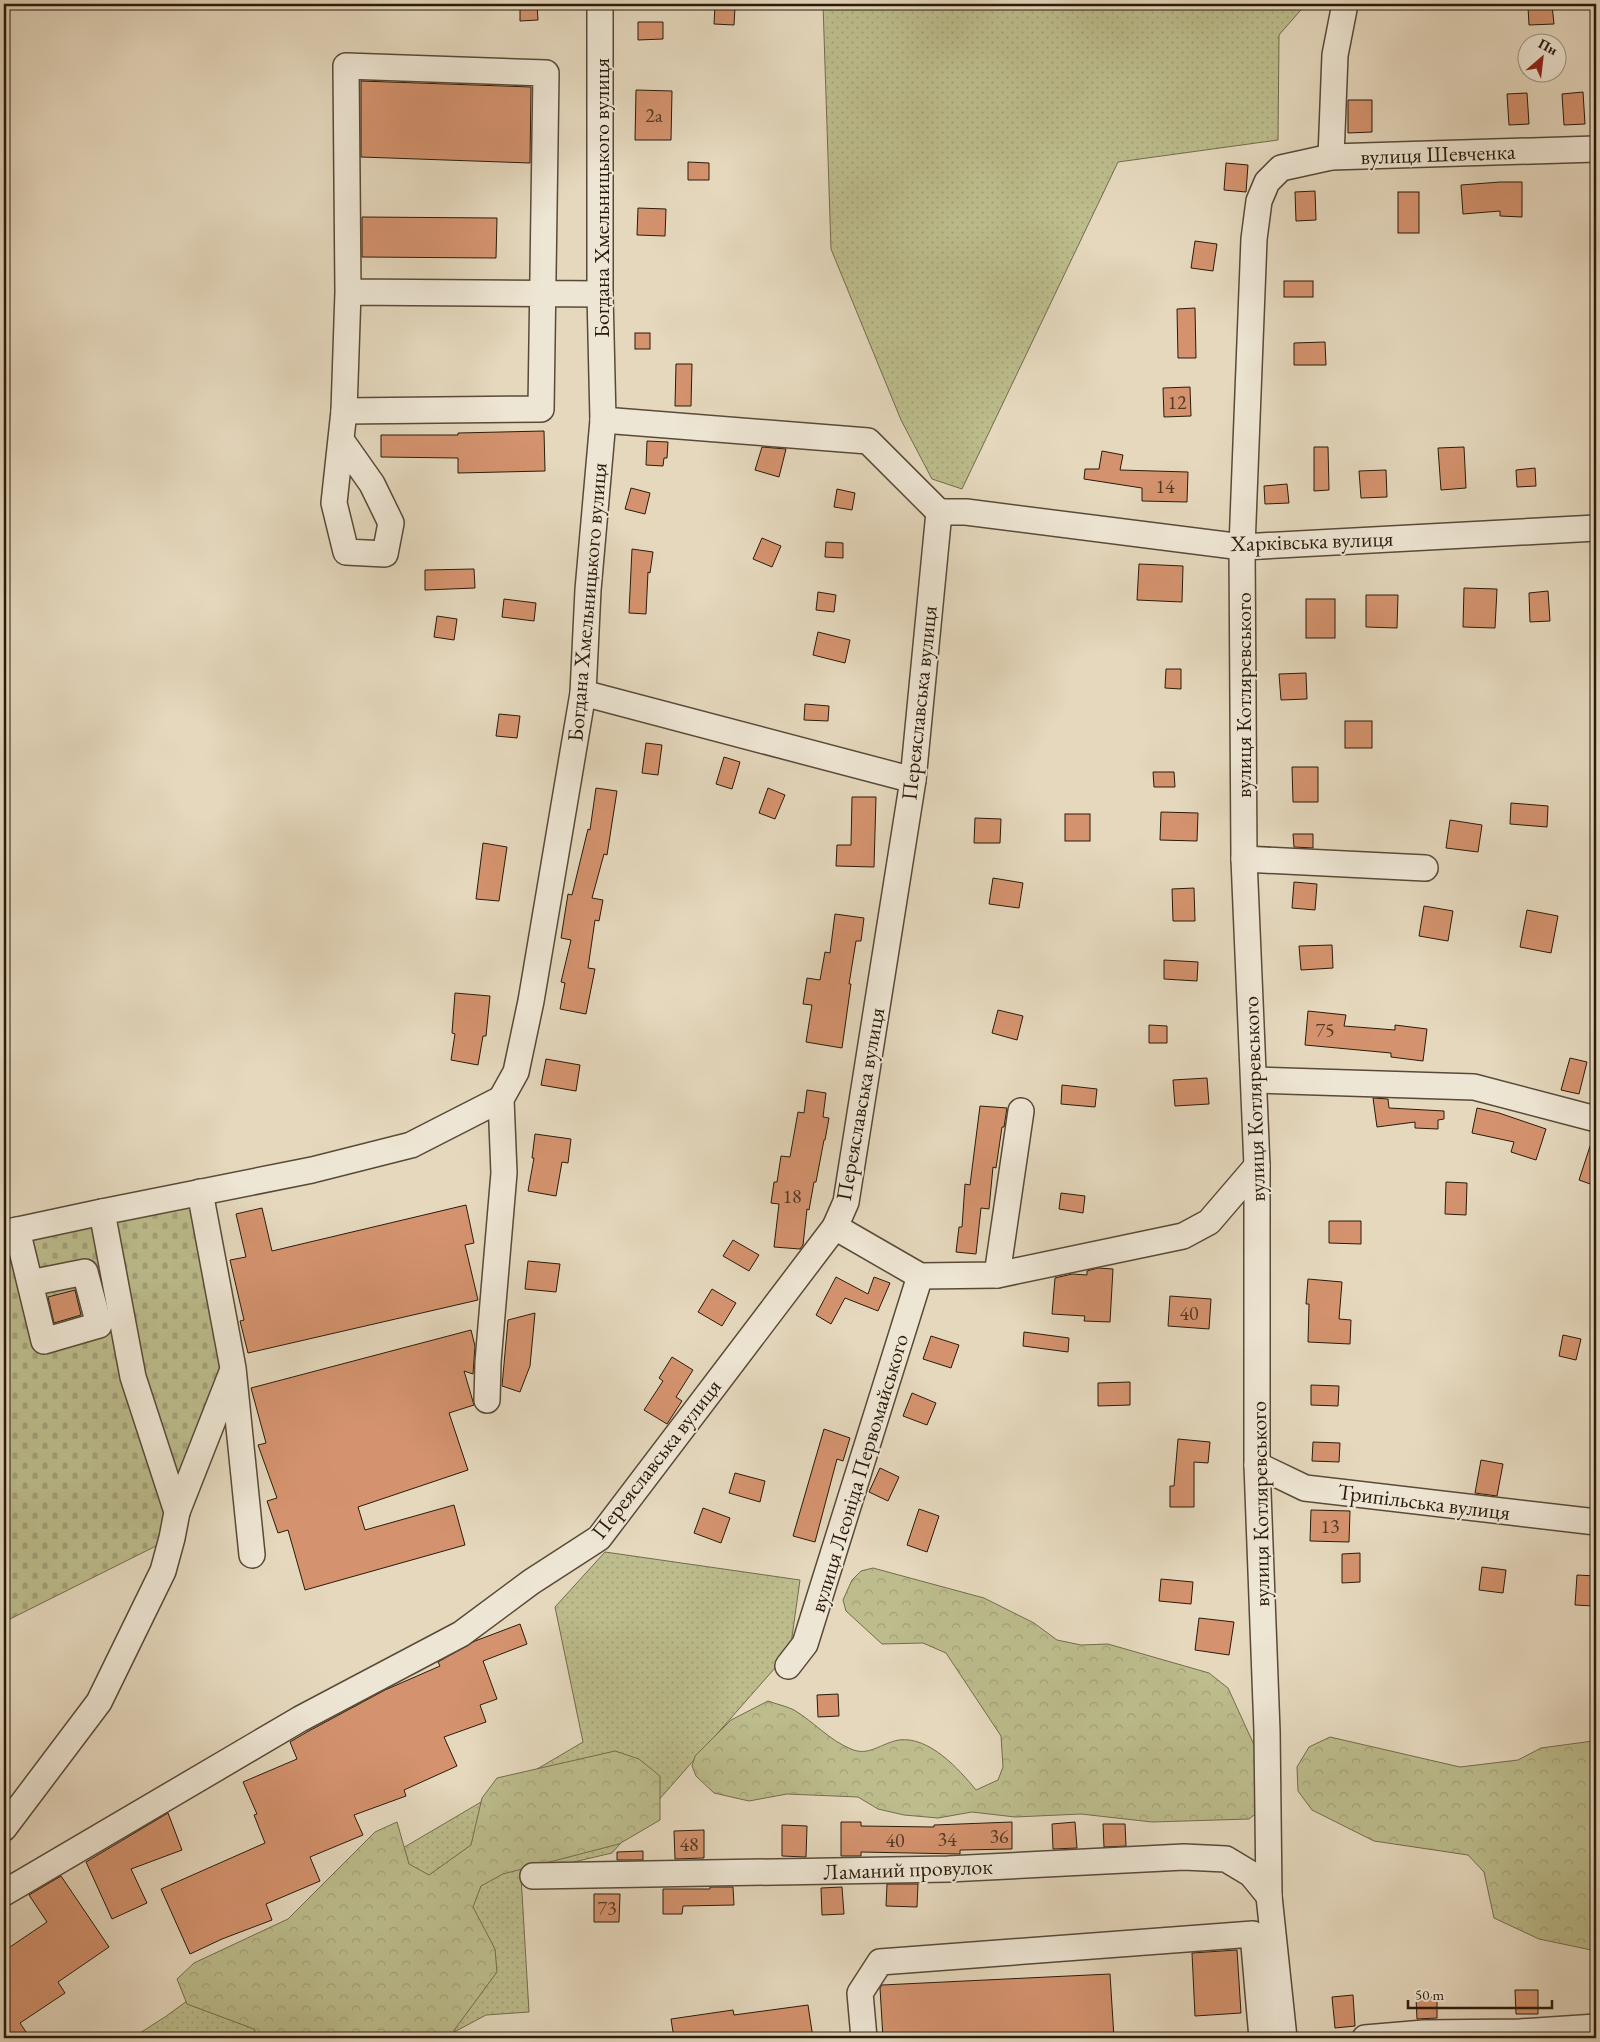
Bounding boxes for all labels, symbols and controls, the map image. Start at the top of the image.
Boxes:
north arrow [1518,32,1568,82]
text: Пн [1535,34,1561,59]
street label: Богдана Хмельницького вулиця [587,58,616,338]
house number: 2а [645,102,663,128]
street label: вулиця Шевченка [1360,137,1516,171]
house number: 12 [1167,389,1187,415]
street label: Богдана Хмельницького вулиця [560,461,614,743]
house number: 14 [1155,473,1175,499]
street label: Харківська вулиця [1229,524,1394,558]
street label: вулиця Котляревського [1229,592,1258,798]
street label: Переяславська вулиця [894,604,944,802]
street label: вулиця Котляревського [1236,996,1272,1202]
street label: Переяславська вулиця [829,1005,891,1203]
house number: 75 [1315,1017,1335,1043]
house number: 18 [782,1183,802,1209]
house number: 40 [1179,1300,1199,1326]
street label: вулиця Леоніда Первомайського [803,1330,915,1616]
street label: Переяславська вулиця [584,1373,728,1545]
street label: вулиця Котляревського [1244,1401,1276,1607]
street label: Трипільська вулиця [1336,1477,1512,1527]
house number: 13 [1320,1513,1340,1539]
house number: 36 [989,1823,1009,1849]
house number: 34 [937,1826,957,1852]
house number: 40 [885,1827,905,1853]
house number: 48 [679,1831,699,1857]
street label: Ламаний провулок [823,1852,994,1886]
house number: 73 [597,1895,617,1921]
scale bar [1408,1977,1551,2009]
text: 50 m [1415,1985,1444,2004]

